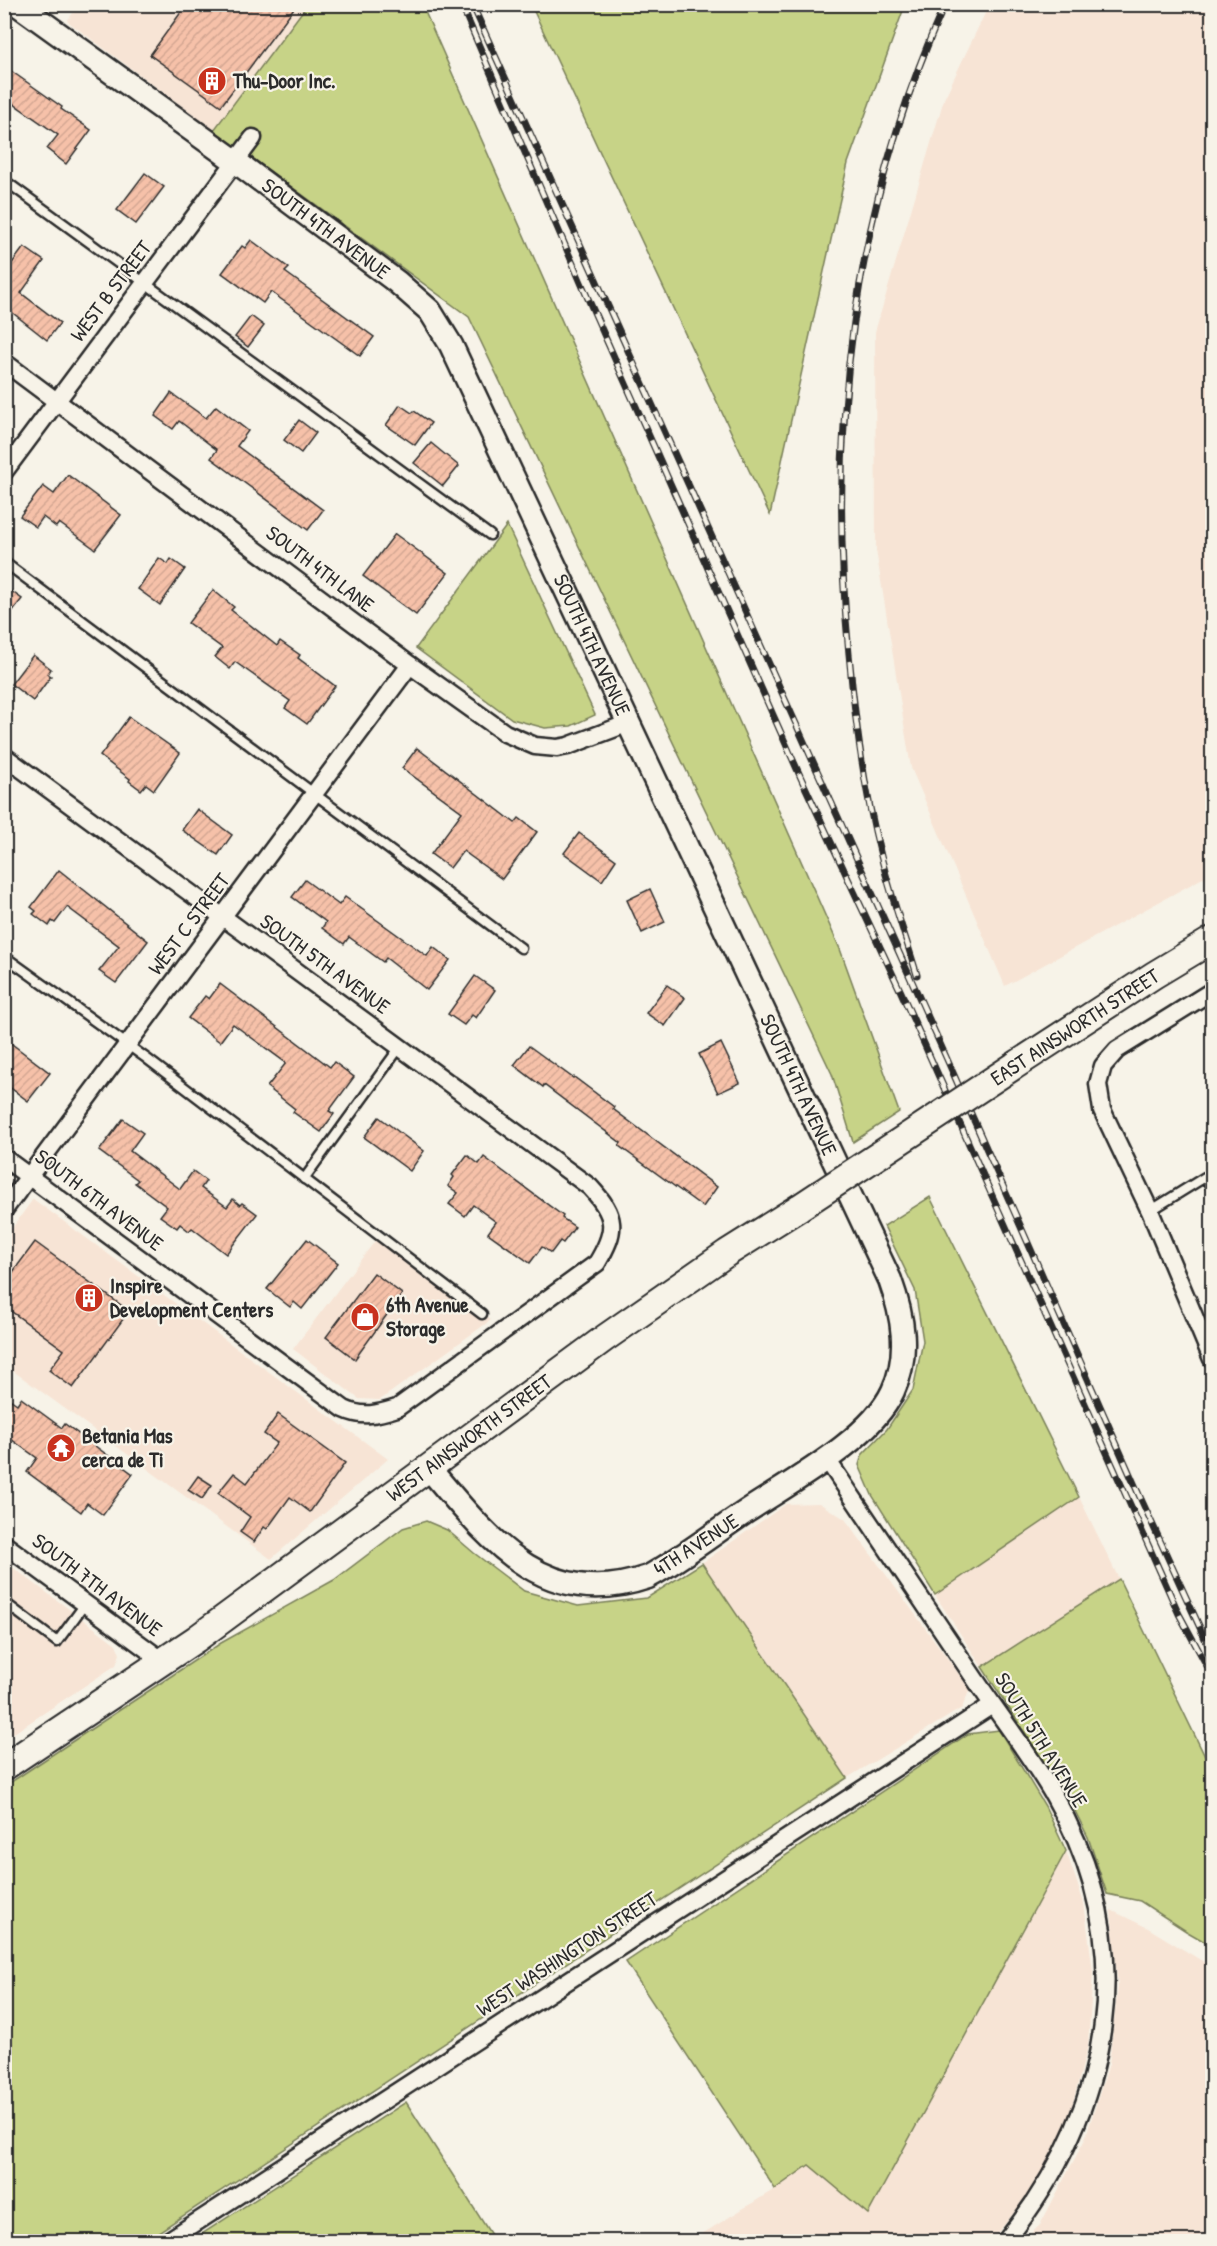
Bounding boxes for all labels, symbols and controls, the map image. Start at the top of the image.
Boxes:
building icon: Thu-Door Inc. [196,65,228,97]
place label: Thu-Door Inc. [232,66,335,95]
street label: SOUTH 4TH AVENUE [256,171,396,286]
street label: WEST B STREET [63,233,159,347]
street label: SOUTH 4TH LANE [260,518,380,619]
street label: SOUTH 4TH AVENUE [547,569,638,720]
street label: WEST C STREET [141,866,237,980]
street label: SOUTH 5TH AVENUE [254,907,396,1021]
street label: EAST AINSWORTH STREET [985,960,1166,1092]
street label: SOUTH 4TH AVENUE [753,1009,844,1160]
street label: SOUTH 6TH AVENUE [29,1142,169,1257]
place label: Inspire Development Centers [110,1271,273,1325]
building icon: Inspire Development Centers [73,1282,105,1314]
place label: 6th Avenue Storage [386,1290,469,1344]
shop icon: 6th Avenue Storage [349,1301,381,1333]
street label: WEST AINSWORTH STREET [380,1366,558,1508]
place label: Betania Mas cerca de Ti [82,1421,173,1474]
temple icon: Betania Mas cerca de Ti [45,1432,77,1464]
street label: 4TH AVENUE [648,1506,744,1583]
street label: SOUTH 7TH AVENUE [26,1526,168,1643]
street label: SOUTH 5TH AVENUE [988,1667,1095,1813]
street label: WEST WASHINGTON STREET [471,1884,664,2023]

